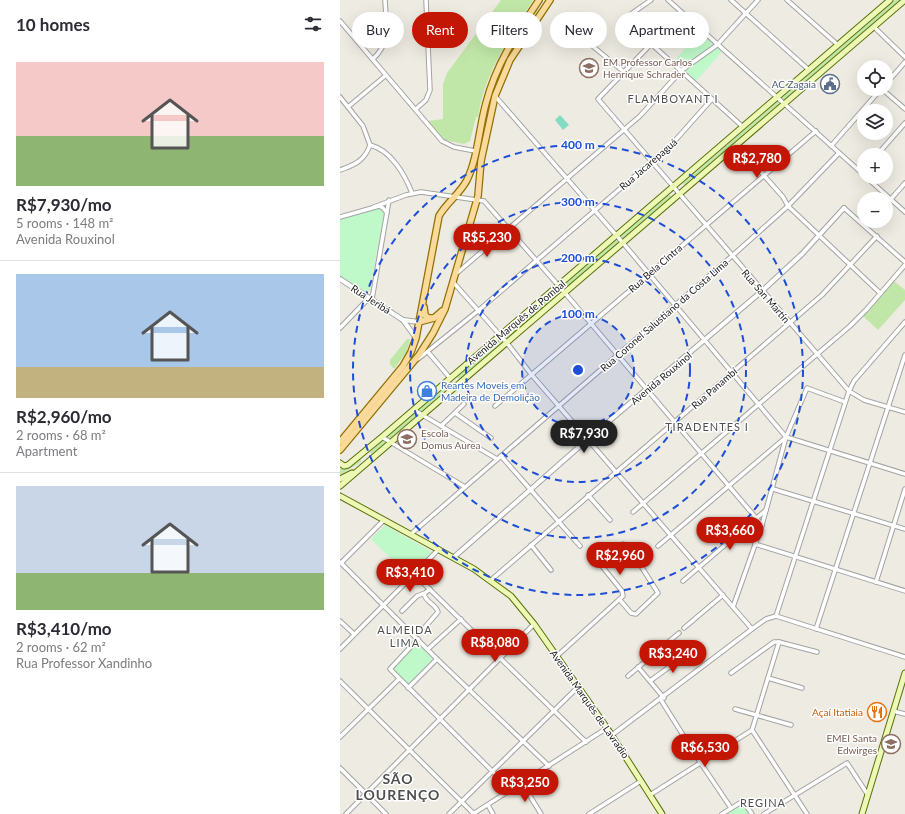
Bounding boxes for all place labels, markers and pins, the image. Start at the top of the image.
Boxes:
place label: EM Professor Carlos Henrique Schrader [603,56,692,80]
school or university icon: EM Professor Carlos Henrique Schrader [578,57,600,79]
public building icon: AC Zagaia [819,73,841,95]
place label: AC Zagaia [772,78,816,90]
pin: R$2,780 [720,145,794,179]
pin: R$5,230 [450,224,524,258]
centre of rings [571,363,585,377]
place label: Reartes Moveis em Madeira de Demolição [441,379,540,403]
shop icon: Reartes Moveis em Madeira de Demolição [416,380,438,402]
pin: R$7,930 [547,420,621,454]
place label: Escola Domus Aurea [421,427,480,451]
school or university icon: Escola Domus Aurea [396,428,418,450]
pin: R$3,660 [693,517,767,551]
pin: R$2,960 [583,542,657,576]
pin: R$3,410 [373,559,447,593]
pin: R$8,080 [458,629,532,663]
pin: R$3,240 [636,640,710,674]
restaurant icon: Açaí Itatiaia [866,701,888,723]
place label: Açaí Itatiaia [812,706,863,718]
place label: EMEI Santa Edwirges [826,732,877,756]
school or university icon: EMEI Santa Edwirges [880,733,902,755]
pin: R$6,530 [668,734,742,768]
pin: R$3,250 [488,769,562,803]

